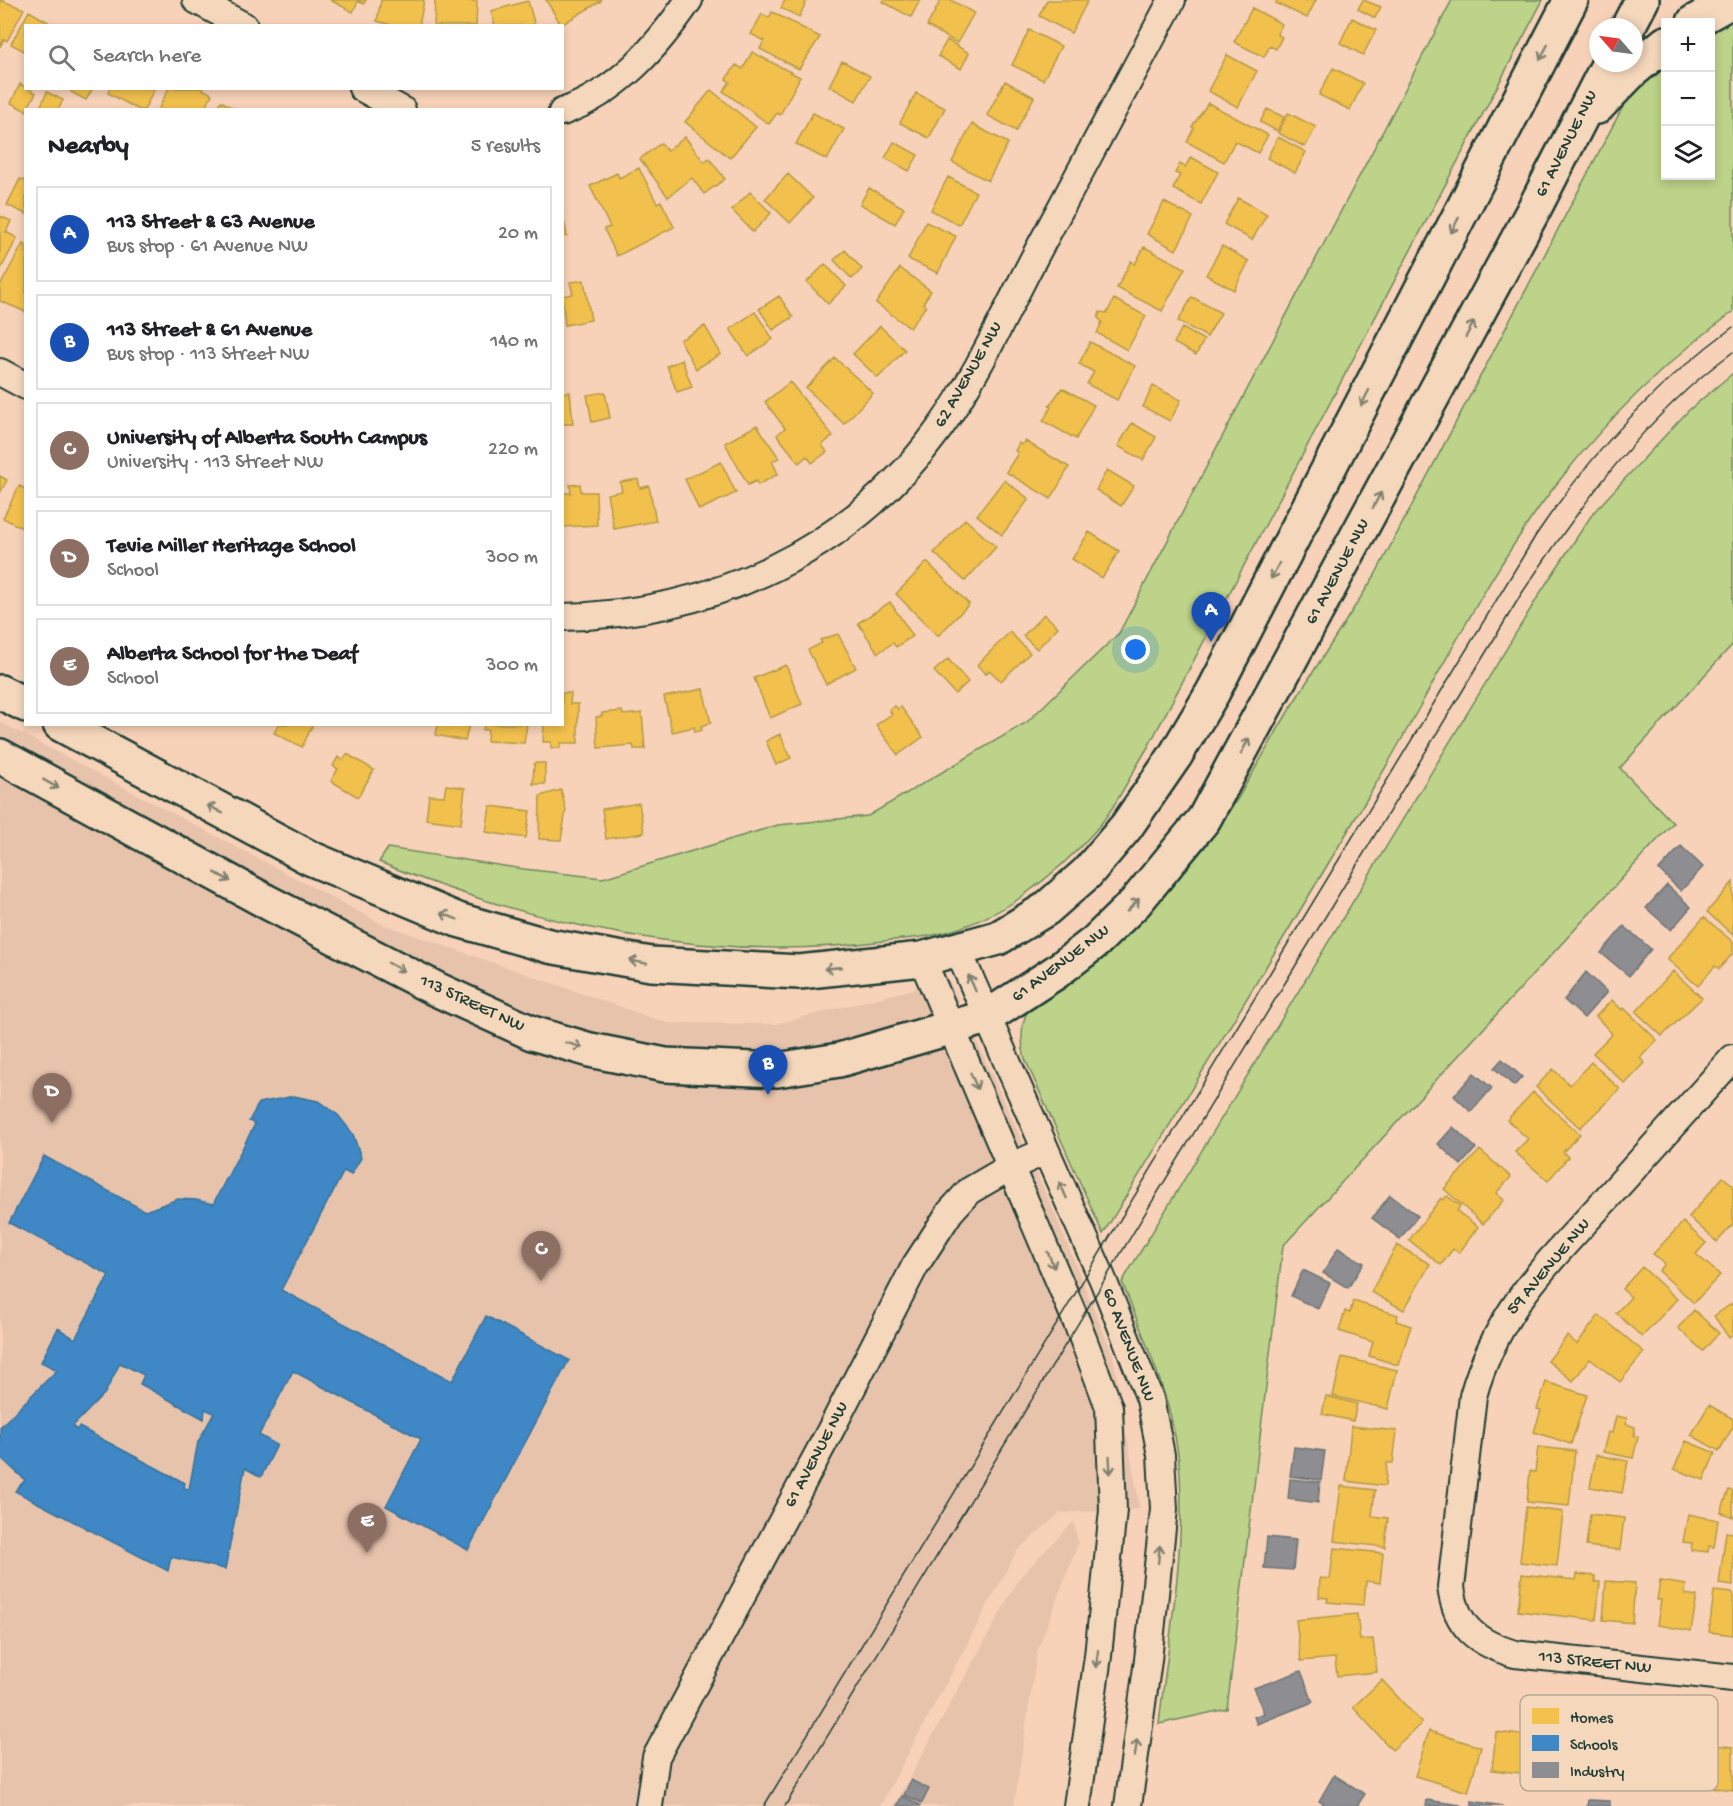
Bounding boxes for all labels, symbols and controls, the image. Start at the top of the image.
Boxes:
north arrow [1589,18,1643,72]
map controls [1661,18,1715,180]
button: + [1661,18,1715,72]
search box [24,24,564,90]
icon: search [45,41,78,74]
one-way arrow [1538,43,1550,61]
text: Search here [93,44,201,70]
button: − [1661,72,1715,126]
street label: 61 AVENUE NW [1531,87,1603,201]
button: layers [1661,126,1715,180]
text: Nearby [48,132,129,163]
text: 5 results [471,136,540,159]
text: 113 Street & 63 Avenue [107,210,315,236]
one-way arrow [1448,216,1460,234]
text: A [64,223,75,246]
text: 20 m [498,223,538,246]
text: Bus stop · 61 Avenue NW [107,236,308,259]
text: 113 Street & 61 Avenue [107,318,312,344]
street label: 62 AVENUE NW [930,318,1008,432]
one-way arrow [1464,321,1476,338]
text: B [64,331,75,354]
text: 140 m [490,331,538,354]
text: Bus stop · 113 Street NW [107,344,310,367]
one-way arrow [1359,389,1371,406]
text: University of Alberta South Campus [107,426,427,452]
text: C [64,439,75,462]
text: 220 m [488,439,538,462]
text: University · 113 Street NW [107,452,323,475]
one-way arrow [1372,492,1383,510]
street label: 61 AVENUE NW [1301,515,1375,629]
text: Tevie Miller Heritage School [107,534,356,560]
text: D [63,547,76,570]
text: 300 m [486,547,538,570]
text: School [107,560,159,583]
one-way arrow [1269,562,1280,580]
pin: A [1192,592,1230,642]
your location [1121,635,1150,664]
text: Alberta School for the Deaf [107,642,358,668]
text: E [63,655,76,678]
text: 300 m [486,655,538,678]
text: School [107,668,159,691]
one-way arrow [1239,738,1251,755]
one-way arrow [42,779,60,790]
one-way arrow [207,803,224,815]
one-way arrow [213,872,231,883]
one-way arrow [1126,897,1140,912]
one-way arrow [440,910,459,921]
street label: 61 AVENUE NW [1008,920,1114,1008]
one-way arrow [629,956,649,967]
one-way arrow [386,962,404,973]
one-way arrow [823,963,843,974]
street label: 113 STREET NW [415,970,528,1038]
one-way arrow [966,974,978,992]
one-way arrow [564,1040,583,1051]
pin: B [748,1046,788,1095]
one-way arrow [969,1071,981,1089]
pin: D [32,1074,72,1123]
one-way arrow [1057,1181,1068,1199]
street label: 59 AVENUE NW [1503,1215,1595,1319]
pin: C [522,1232,560,1281]
one-way arrow [1046,1250,1057,1269]
street label: 60 AVENUE NW [1097,1285,1159,1405]
street label: 61 AVENUE NW [780,1398,854,1512]
one-way arrow [1105,1455,1116,1475]
pin: E [348,1504,386,1553]
one-way arrow [1154,1545,1165,1565]
street label: 113 STREET NW [1536,1647,1653,1679]
one-way arrow [1092,1649,1103,1669]
legend [1520,1695,1718,1791]
text: Homes [1570,1710,1614,1729]
text: Schools [1570,1737,1619,1756]
one-way arrow [1131,1739,1142,1758]
text: Industry [1570,1764,1624,1783]

